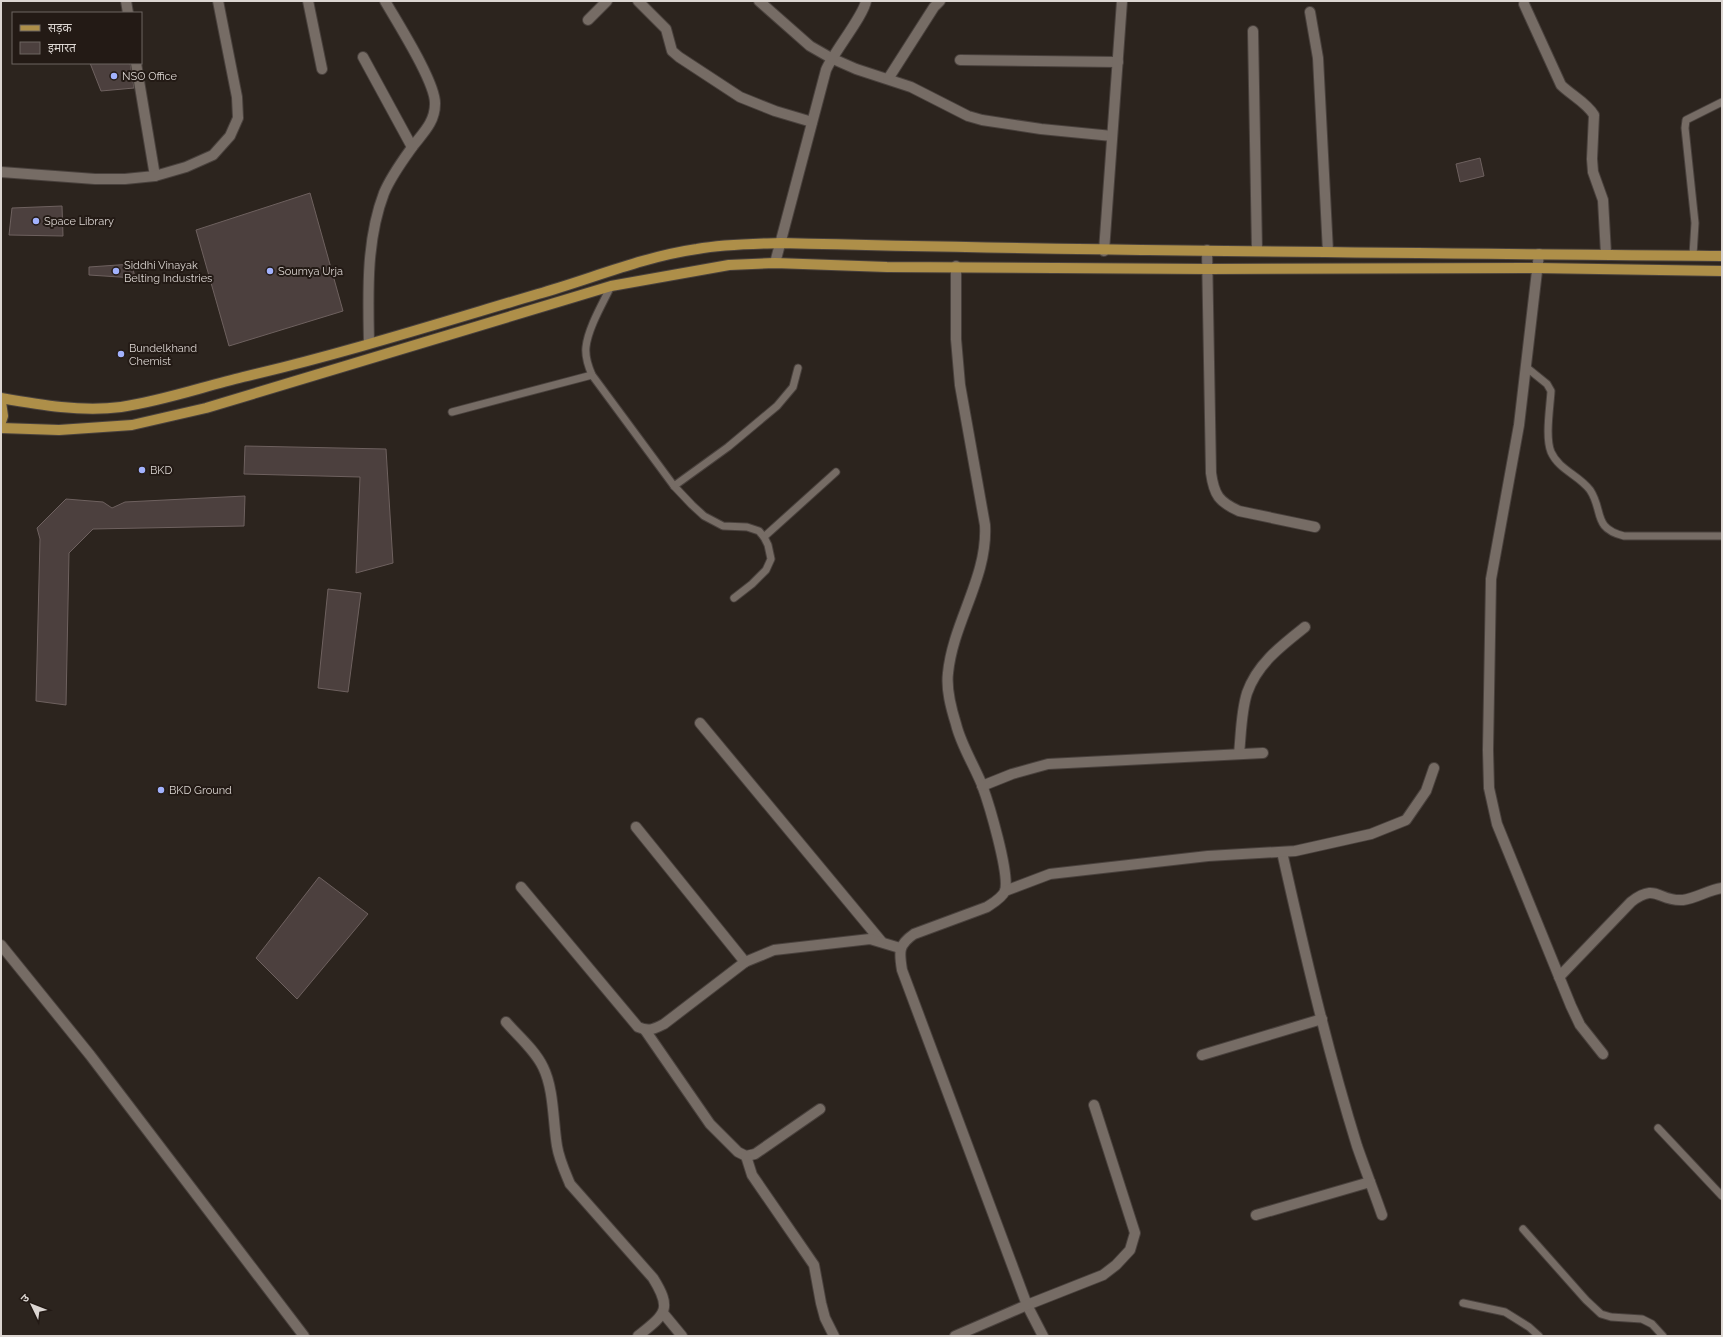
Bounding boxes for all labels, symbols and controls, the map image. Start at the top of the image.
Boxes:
legend [12,12,142,64]
text: सड़क [48,21,73,35]
text: इमारत [48,41,77,55]
place label: NSO Office [122,70,178,83]
marker: NSO Office [109,71,119,81]
place label: Space Library [44,215,114,228]
marker: Space Library [31,216,41,226]
place label: Siddhi Vinayak Belting Industries [124,259,212,285]
place label: Soumya Urja [278,265,343,278]
marker: Siddhi Vinayak Belting Industries [111,266,121,276]
marker: Soumya Urja [265,266,275,276]
place label: Bundelkhand Chemist [129,342,197,368]
marker: Bundelkhand Chemist [116,349,126,359]
place label: BKD [150,464,172,477]
marker: BKD [137,465,147,475]
place label: BKD Ground [169,784,232,797]
marker: BKD Ground [156,785,166,795]
north arrow [12,1285,52,1325]
text: उ [18,1291,32,1305]

